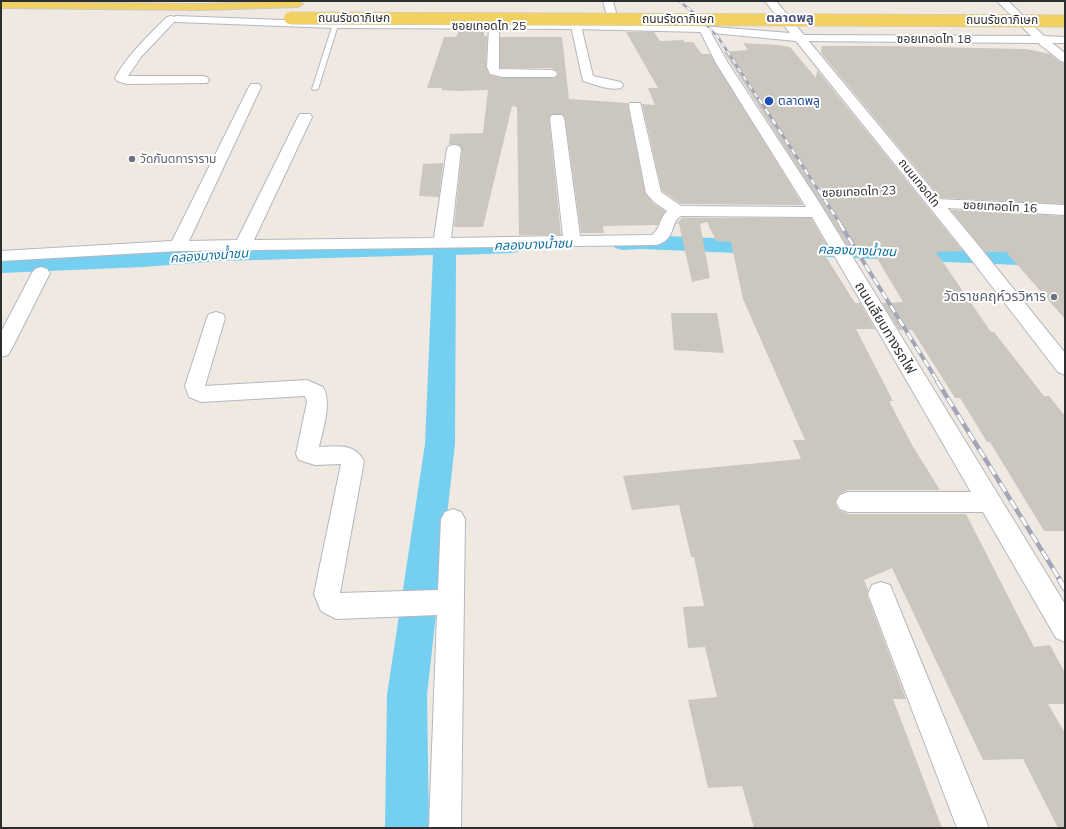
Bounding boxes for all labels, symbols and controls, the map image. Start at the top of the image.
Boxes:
district label: ตลาดพลู [766,10,814,26]
street label: ถนนรัชดาภิเษก [318,11,390,25]
street label: ถนนรัชดาภิเษก [642,12,714,26]
street label: ถนนรัชดาภิเษก [966,13,1038,27]
street label: ซอยเทอดไท 25 [452,19,526,33]
street label: ซอยเทอดไท 18 [897,32,971,46]
place label: ตลาดพลู [778,94,820,108]
marker: ตลาดพลู [763,95,775,107]
place label: วัดกันตทาราราม [140,152,216,166]
marker: วัดกันตทาราราม [127,154,137,164]
street label: ถนนเทอดไท [895,156,943,210]
street label: ซอยเทอดไท 23 [822,184,896,200]
street label: ซอยเทอดไท 16 [963,198,1037,216]
water label: คลองบางน้ำชน [494,236,572,254]
water label: คลองบางน้ำชน [818,242,896,260]
water label: คลองบางน้ำชน [169,245,249,267]
street label: ถนนเลียบทางรถไฟ [851,279,919,377]
place label: วัดราชคฤห์วรวิหาร [944,289,1046,305]
marker: วัดราชคฤห์วรวิหาร [1049,292,1059,302]

